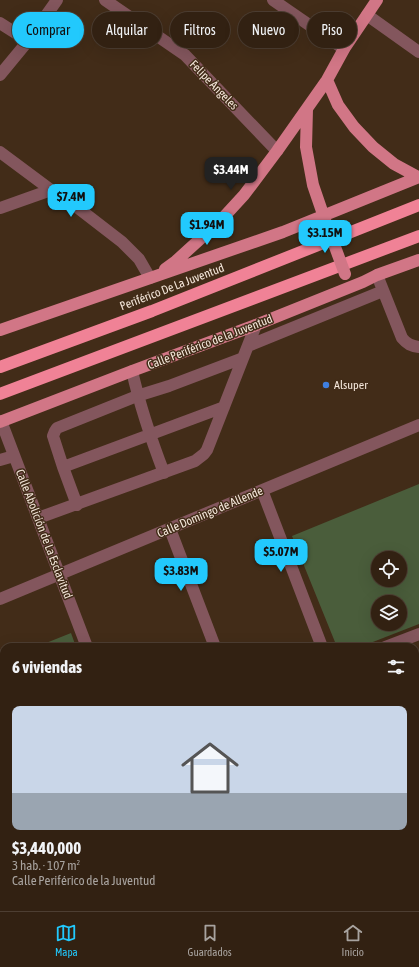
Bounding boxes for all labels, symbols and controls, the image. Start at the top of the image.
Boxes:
chip: Comprar [12,12,84,48]
chip: Alquilar [92,12,162,48]
chip: Filtros [170,12,230,48]
chip: Nuevo [238,12,299,48]
chip: Piso [307,12,357,48]
street label: Felipe Ángeles [187,57,241,113]
pin: $3.44M [198,157,264,191]
text: $3.44M [214,162,248,177]
pin: $7.4M [43,184,99,218]
text: $7.4M [57,189,85,204]
pin: $1.94M [174,212,240,246]
text: $1.94M [190,217,224,232]
pin: $3.15M [292,220,358,254]
text: $3.15M [308,225,342,240]
street label: Periférico De La Juventud [118,261,226,313]
street label: Calle Periférico de la Juventud [146,312,274,372]
place label: Alsuper [334,378,368,392]
marker: Alsuper [321,380,331,390]
street label: Calle Abolición de La Esclavitud [13,467,75,601]
street label: Calle Domingo de Allende [155,483,265,541]
pin: $5.07M [248,539,314,573]
text: $5.07M [264,544,298,559]
map controls [371,551,407,631]
button: locate [371,551,407,587]
pin: $3.83M [148,558,214,592]
text: $3.83M [164,563,198,578]
button: layers [371,595,407,631]
icon: filters [385,656,407,678]
text: 6 viviendas [12,657,82,677]
icon: home [174,732,246,804]
text: $3,440,000 [12,838,81,858]
text: 3 hab. · 107 m² [12,858,80,873]
text: Calle Periférico de la Juventud [12,873,156,888]
tab: Mapa [55,922,78,958]
tab: Guardados [188,922,232,958]
tab: Inicio [342,922,364,958]

